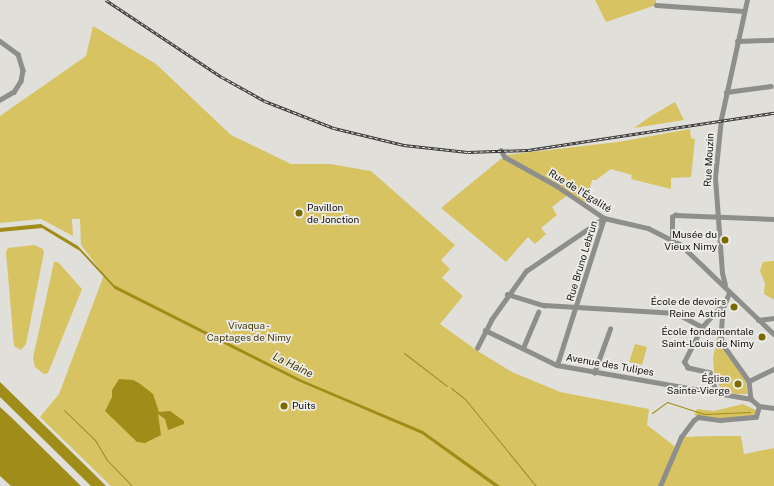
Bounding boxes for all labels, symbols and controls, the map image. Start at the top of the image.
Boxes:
street label: Rue Mouzin [702,133,716,187]
street label: Rue de l'Égalité [546,167,614,215]
place label: Pavillon de Jonction [307,201,359,224]
marker: Pavillon de Jonction [294,208,304,218]
street label: Rue Bruno Lebrun [564,219,600,303]
place label: Musée du Vieux Nimy [664,228,717,252]
marker: Musée du Vieux Nimy [720,235,730,245]
place label: École de devoirs Reine Astrid [650,295,726,318]
marker: École de devoirs Reine Astrid [729,302,739,312]
park label: Vivaqua - Captages de Nimy [207,319,291,342]
place label: École fondamentale Saint-Louis de Nimy [661,325,754,348]
marker: École fondamentale Saint-Louis de Nimy [757,332,767,342]
water label: La Haine [271,350,315,380]
street label: Avenue des Tulipes [565,351,655,379]
place label: Église Sainte-Vierge [667,372,730,396]
marker: Église Sainte-Vierge [733,379,743,389]
place label: Puits [292,400,316,412]
marker: Puits [279,401,289,411]

